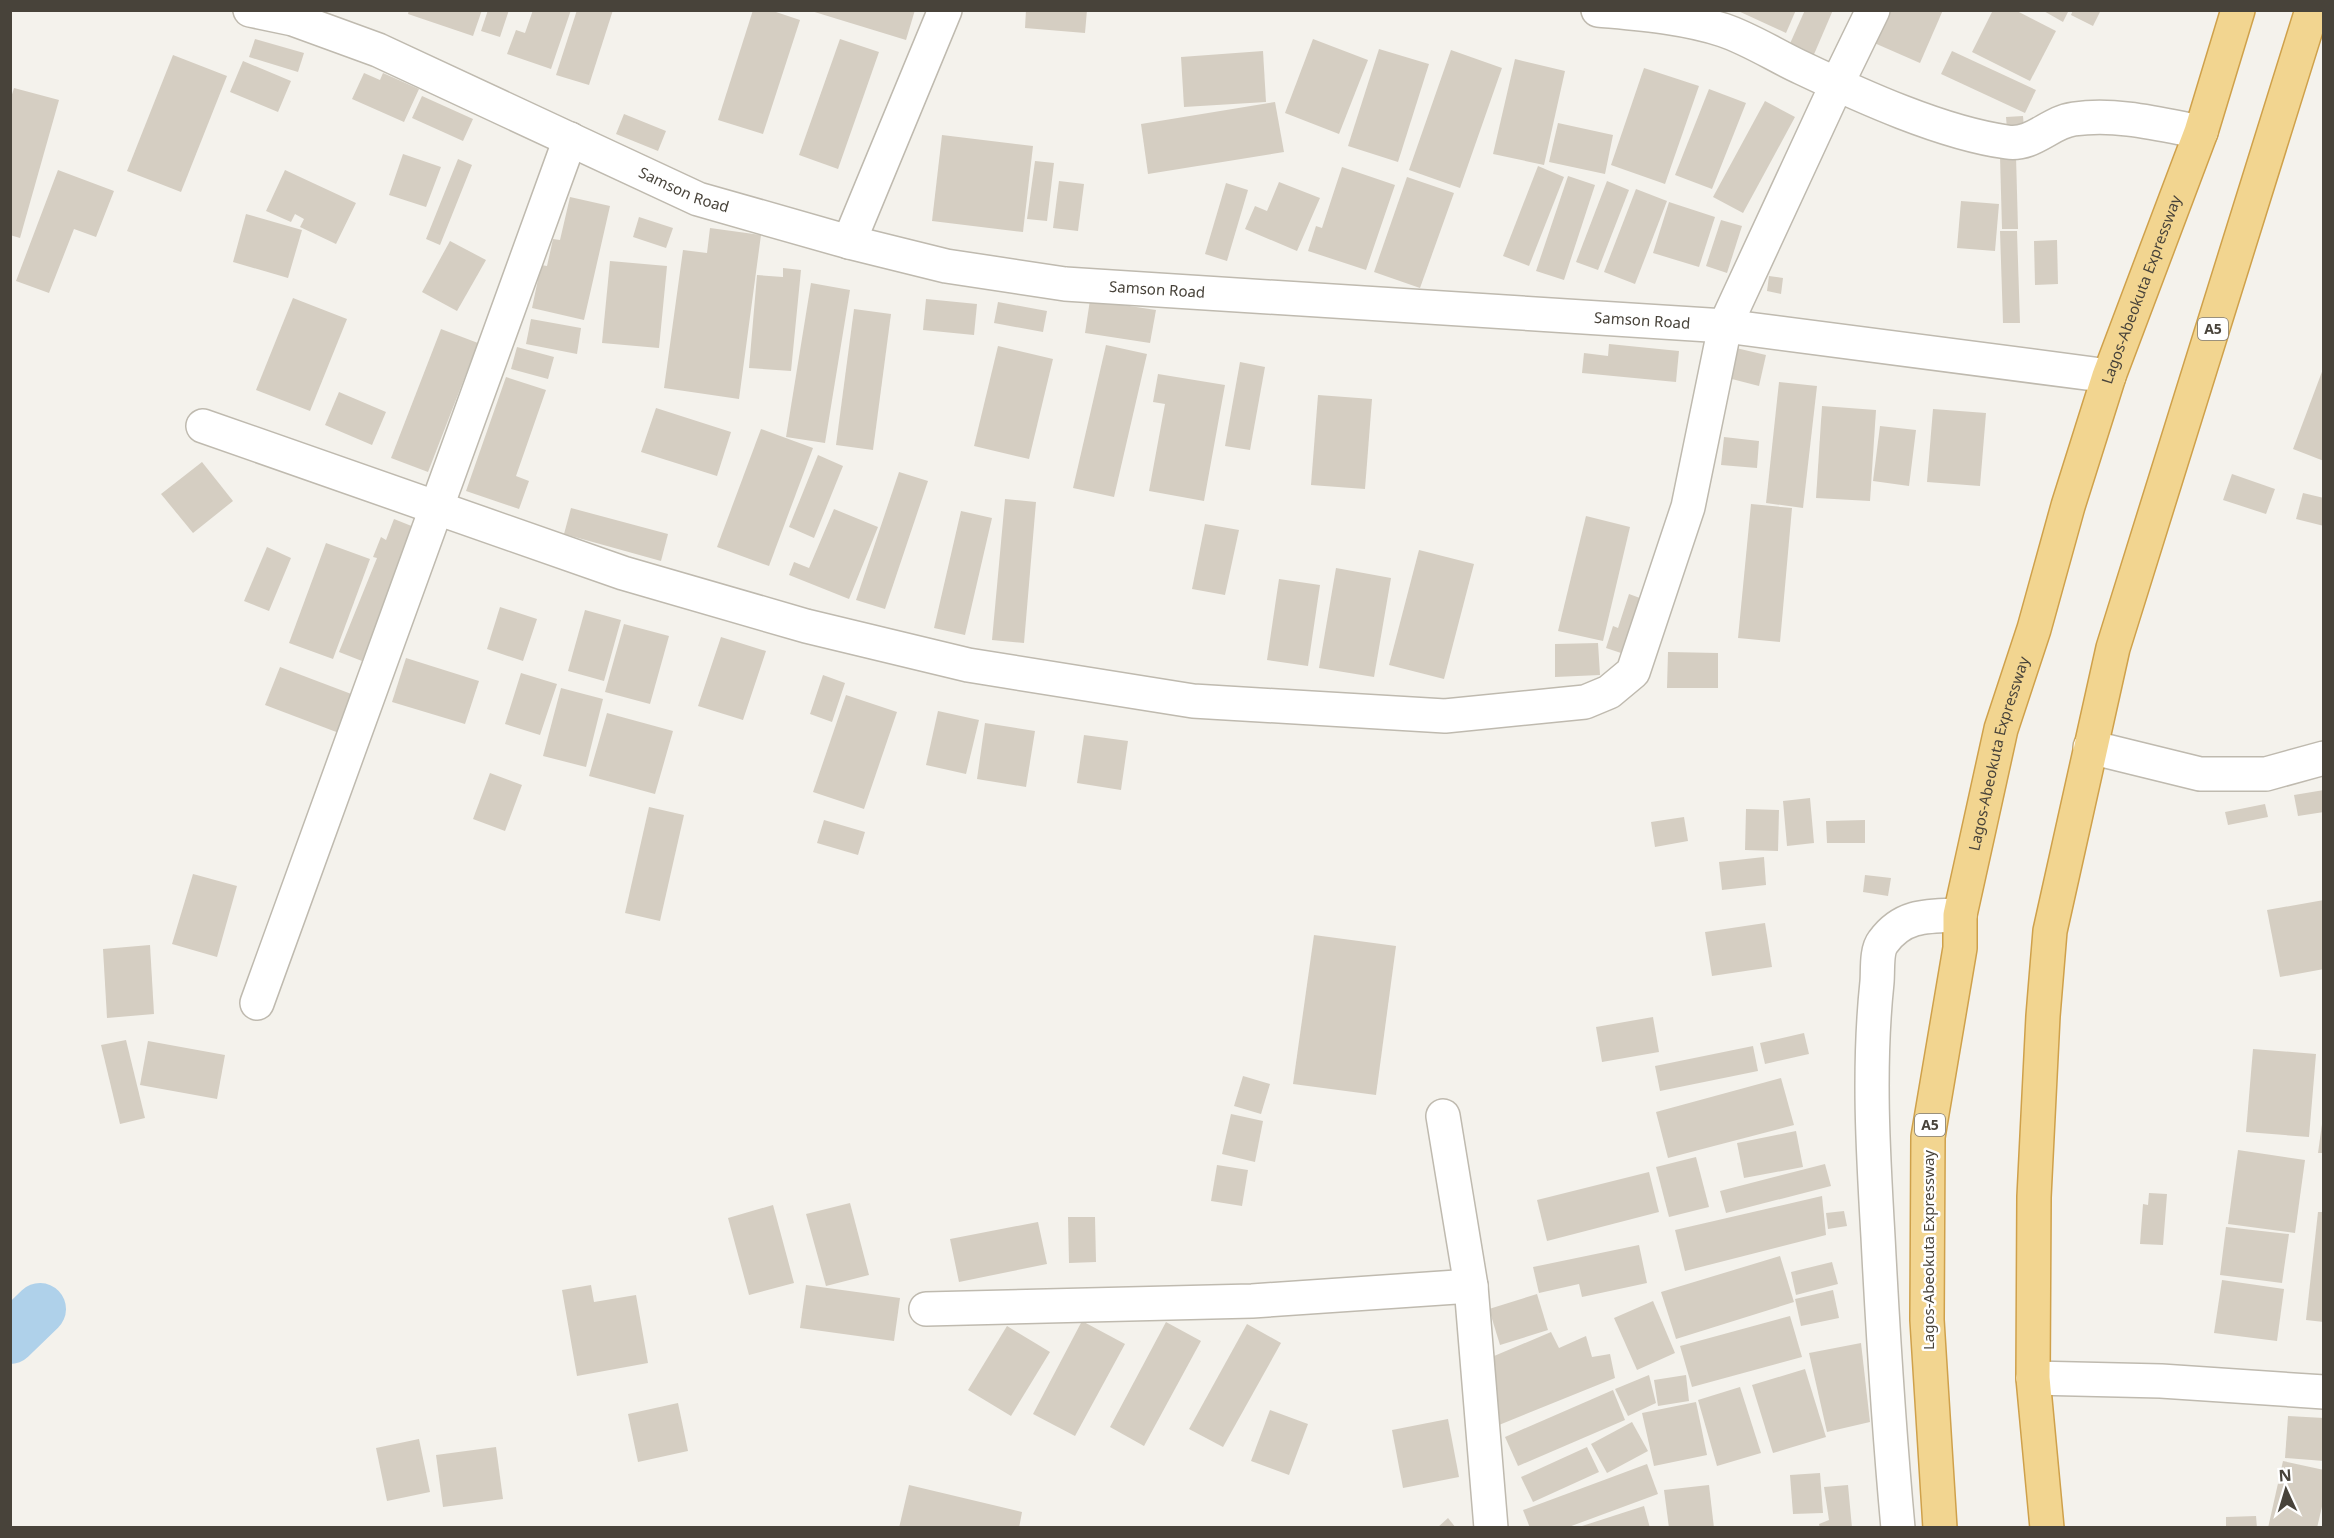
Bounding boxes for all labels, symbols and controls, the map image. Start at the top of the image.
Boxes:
street label: Samson Road [636,162,732,216]
street label: Lagos-Abeokuta Expressway [2096,192,2185,386]
street label: Samson Road [1109,276,1206,302]
street label: Samson Road [1594,307,1691,333]
road number: A5 [2198,318,2228,340]
street label: Lagos-Abeokuta Expressway [1963,653,2033,853]
road number: A5 [1915,1114,1945,1136]
street label: Lagos-Abeokuta Expressway [1918,1150,1938,1350]
north arrow [2256,1460,2316,1520]
text: N [2278,1464,2292,1486]

